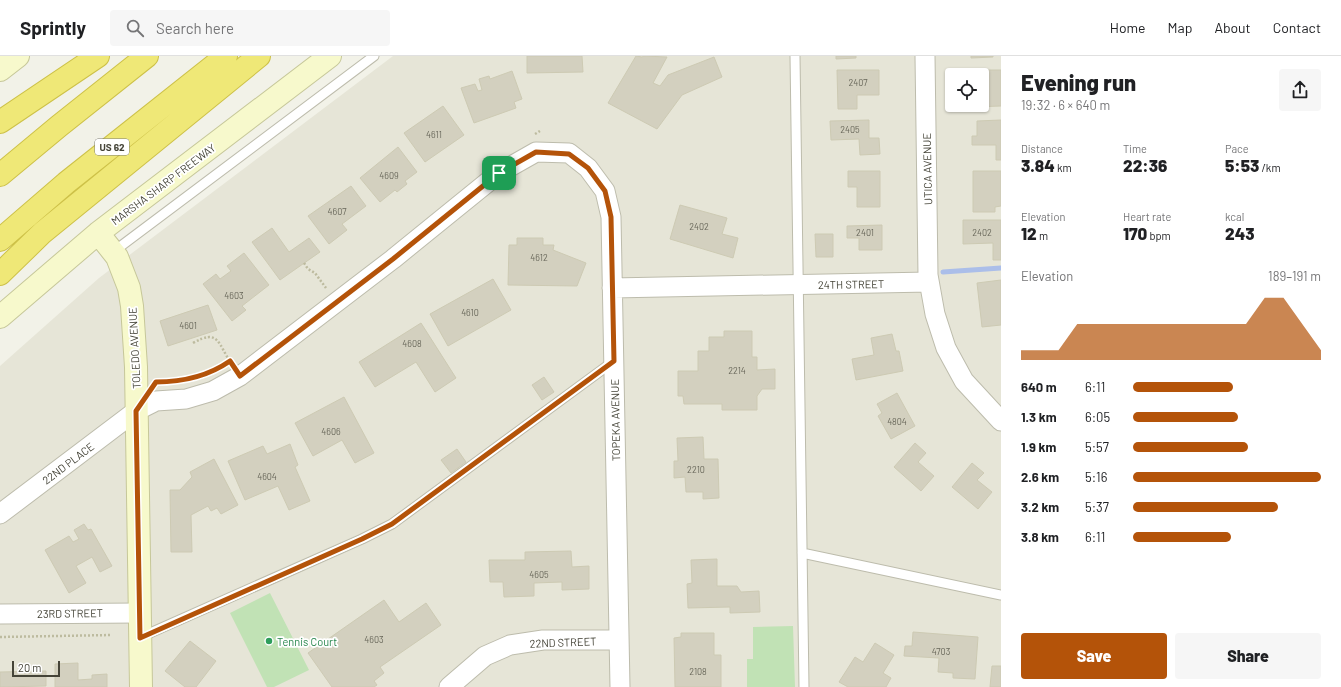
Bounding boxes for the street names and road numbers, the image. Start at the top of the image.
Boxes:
street label: UTICA AVENUE [920,132,934,205]
road number: US 62 [95,139,129,155]
street label: MARSHA SHARP FREEWAY [108,141,218,227]
street label: 24TH STREET [818,277,884,291]
street label: TOLEDO AVENUE [125,307,143,389]
street label: TOPEKA AVENUE [608,379,622,461]
street label: 22ND PLACE [40,439,97,487]
street label: 23RD STREET [37,606,103,620]
street label: 22ND STREET [529,634,597,650]

